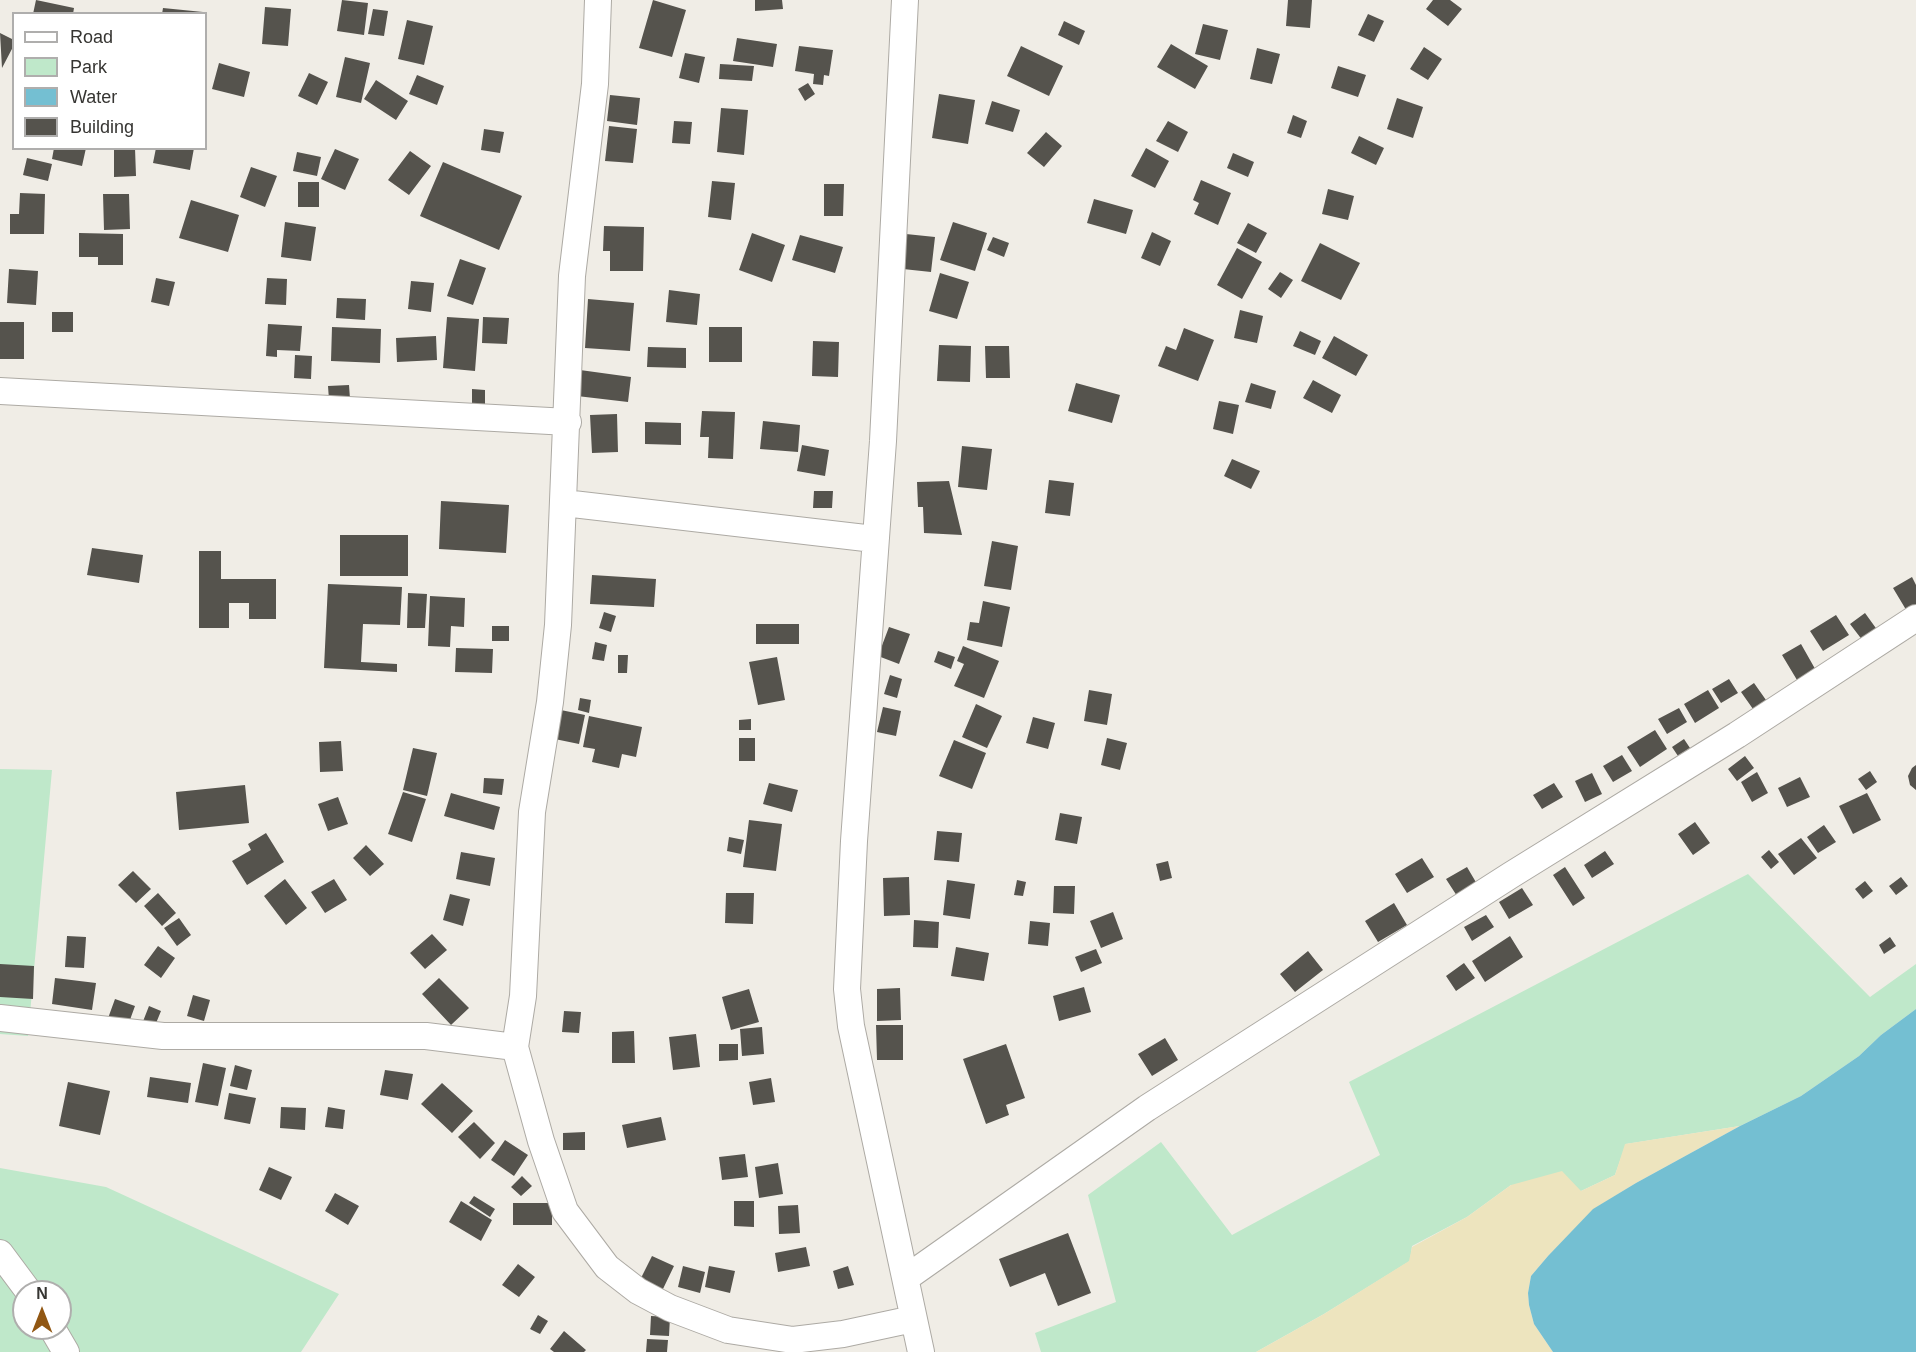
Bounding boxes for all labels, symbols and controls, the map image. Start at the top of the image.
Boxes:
legend [12,12,207,150]
text: Road [70,27,113,47]
text: Park [70,57,107,77]
text: Water [70,87,117,107]
text: Building [70,117,134,137]
north arrow [12,1280,72,1340]
text: N [36,1285,48,1302]

